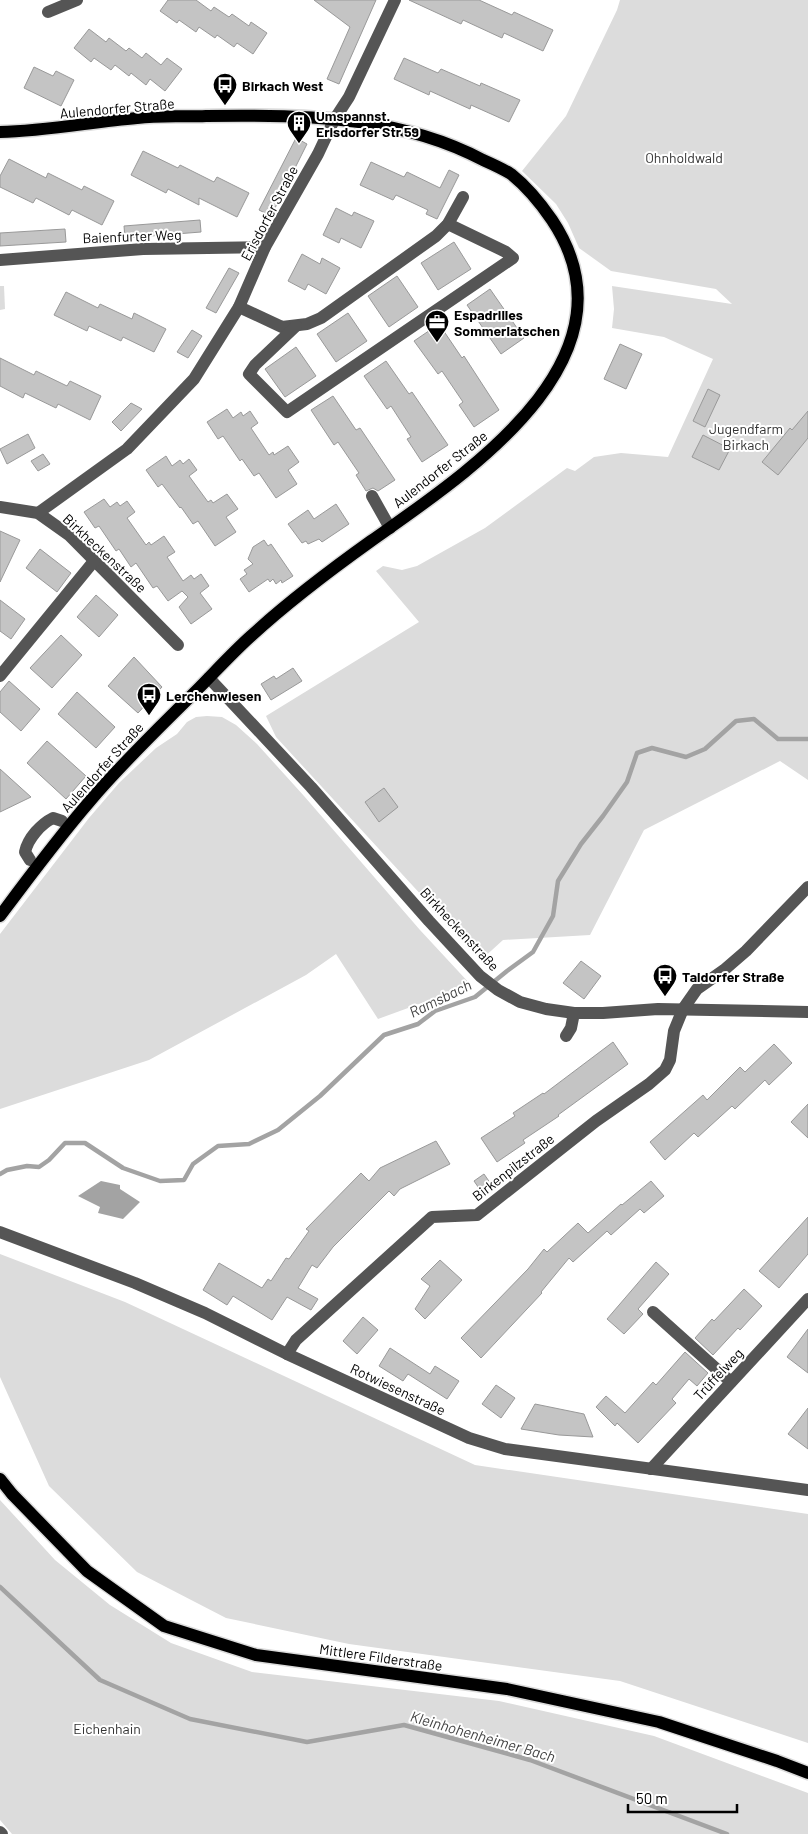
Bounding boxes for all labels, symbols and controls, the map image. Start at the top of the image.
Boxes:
bus stop icon: Birkach West [212,72,238,106]
place label: Birkach West [242,77,323,94]
street label: Aulendorfer Straße [59,95,175,121]
place label: Umspannst. Erisdorfer Str 59 [316,107,419,140]
building icon: Umspannst. Erisdorfer Str 59 [286,110,312,144]
park label: Ohnholdwald [645,149,723,166]
street label: Erisdorfer Straße [237,163,301,263]
street label: Baienfurter Weg [82,226,182,246]
place label: Espadrilles Sommerlatschen [454,306,560,339]
office icon: Espadrilles Sommerlatschen [424,309,450,343]
park label: Jugendfarm Birkach [709,420,783,453]
street label: Aulendorfer Straße [389,427,491,511]
street label: Birkheckenstraße [60,510,150,596]
bus stop icon: Lerchenwiesen [136,682,162,716]
place label: Lerchenwiesen [166,687,261,704]
street label: Aulendorfer Straße [57,719,147,815]
street label: Birkheckenstraße [417,884,503,974]
bus stop icon: Taldorfer Straße [652,963,678,997]
place label: Taldorfer Straße [682,968,785,985]
water label: Ramsbach [406,975,474,1021]
street label: Birkenpilzstraße [469,1130,557,1204]
street label: Trüffelweg [690,1345,746,1403]
street label: Rotwiesenstraße [348,1359,448,1419]
street label: Mittlere Filderstraße [318,1640,444,1674]
water label: Kleinhohenheimer Bach [408,1707,558,1765]
park label: Eichenhain [73,1720,141,1737]
scale bar [628,1782,737,1814]
text: 50 m [636,1789,668,1807]

